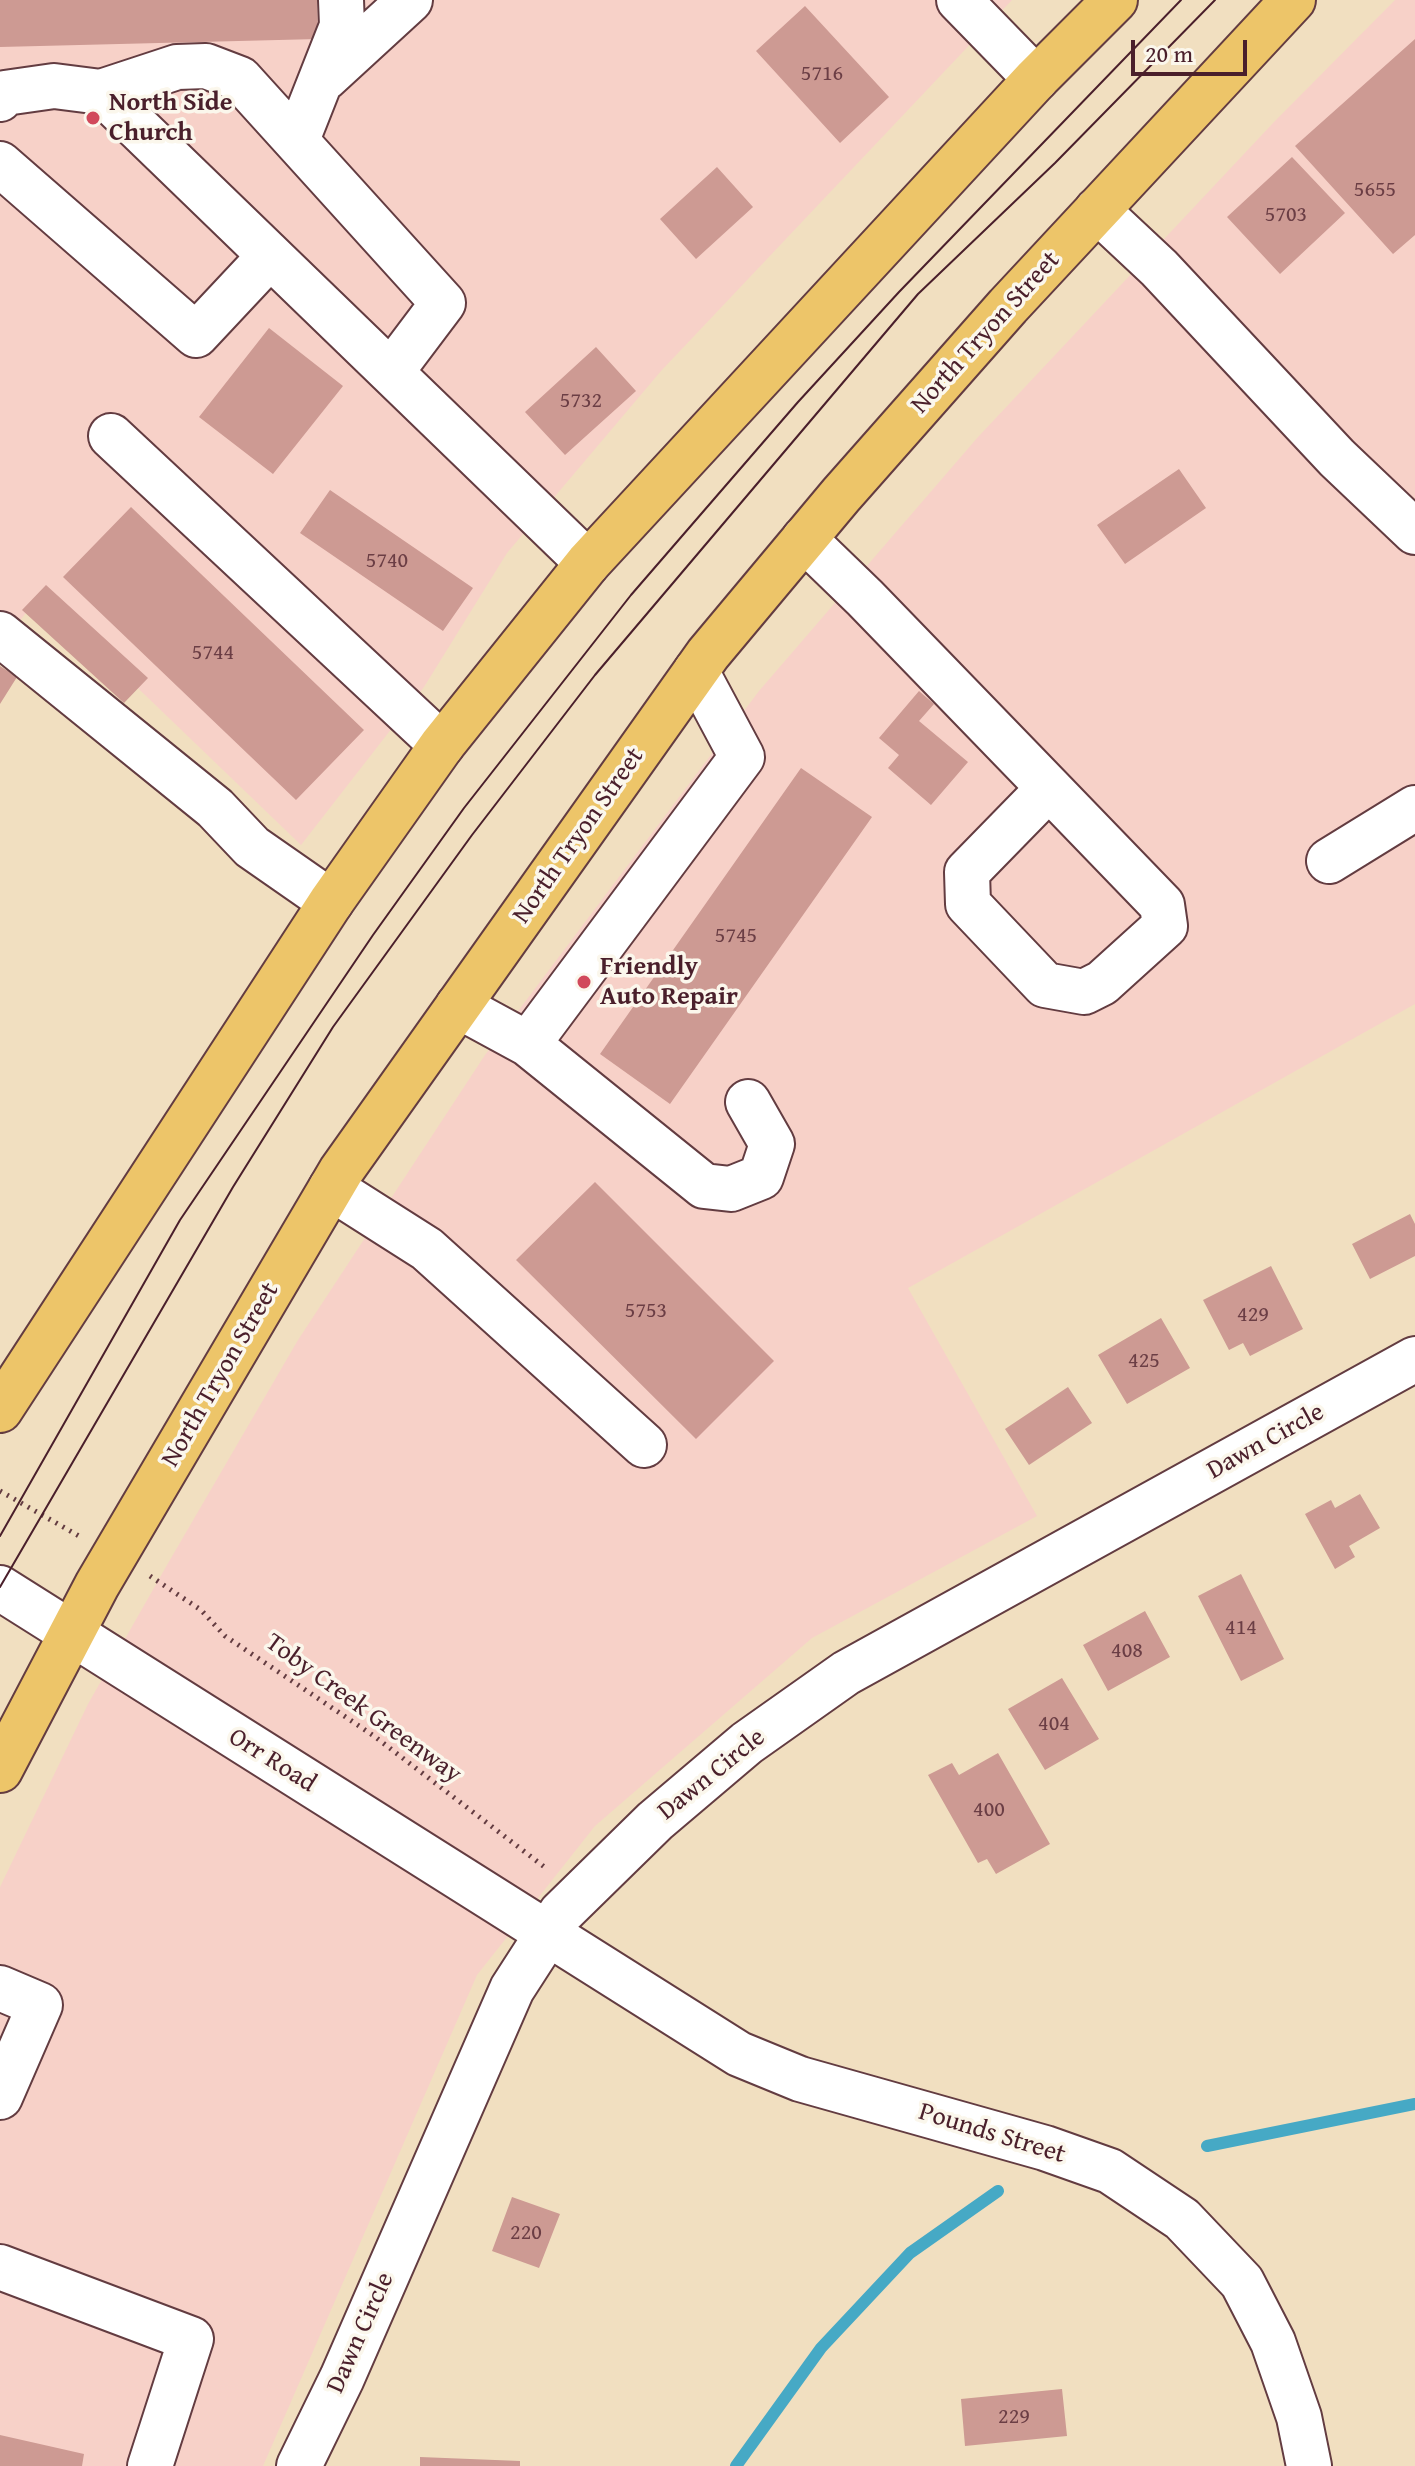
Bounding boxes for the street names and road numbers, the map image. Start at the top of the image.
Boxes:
street label: North Tryon Street [905,245,1067,421]
street label: North Tryon Street [507,742,651,930]
street label: North Tryon Street [156,1277,286,1473]
street label: Dawn Circle [1202,1397,1330,1487]
street label: Toby Creek Greenway [259,1627,467,1791]
street label: Orr Road [222,1722,322,1800]
street label: Dawn Circle [652,1722,772,1828]
street label: Pounds Street [915,2097,1069,2171]
street label: Dawn Circle [321,2268,401,2398]

